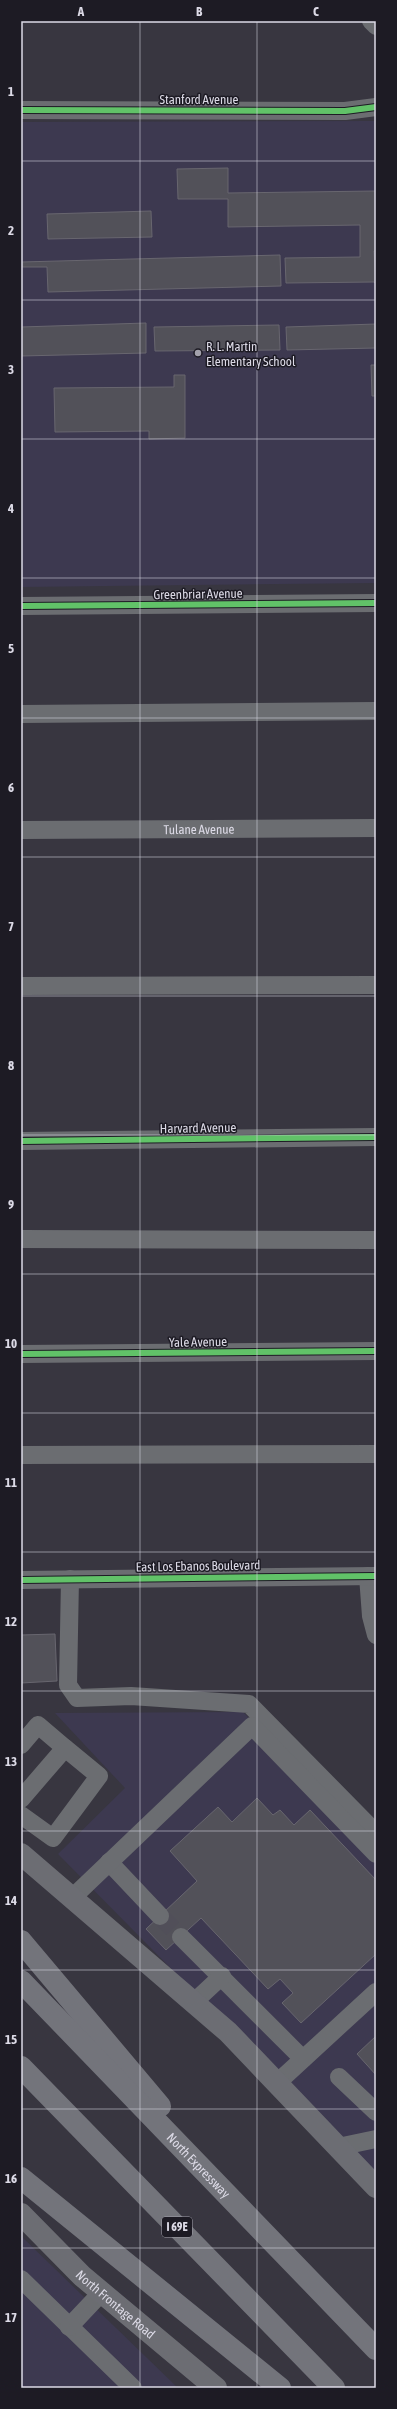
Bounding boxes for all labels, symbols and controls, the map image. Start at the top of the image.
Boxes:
text: A [77,4,85,19]
text: B [196,4,203,19]
text: C [313,4,319,19]
text: 1 [8,84,14,99]
street label: Stanford Avenue [159,92,239,107]
text: 2 [8,223,14,238]
place label: R. L. Martin Elementary School [206,339,296,369]
marker: R. L. Martin Elementary School [193,348,203,358]
text: 3 [8,362,14,377]
text: 4 [7,501,14,516]
street label: Greenbriar Avenue [153,586,243,602]
text: 5 [8,641,14,656]
text: 6 [8,780,14,795]
street label: Tulane Avenue [164,821,235,837]
text: 7 [8,919,14,934]
text: 8 [8,1058,14,1073]
street label: Harvard Avenue [160,1120,236,1136]
text: 9 [8,1197,14,1212]
street label: Yale Avenue [169,1334,227,1350]
text: 10 [5,1336,17,1351]
text: 11 [5,1475,17,1490]
street label: East Los Ebanos Boulevard [136,1557,260,1575]
text: 12 [5,1614,17,1629]
text: 13 [5,1754,17,1769]
text: 14 [5,1893,17,1908]
text: 15 [5,2032,17,2047]
street label: North Expressway [164,2130,234,2201]
text: 16 [5,2171,17,2186]
road number: I 69E [162,2217,192,2237]
street label: North Frontage Road [73,2267,158,2342]
text: 17 [5,2310,17,2325]

